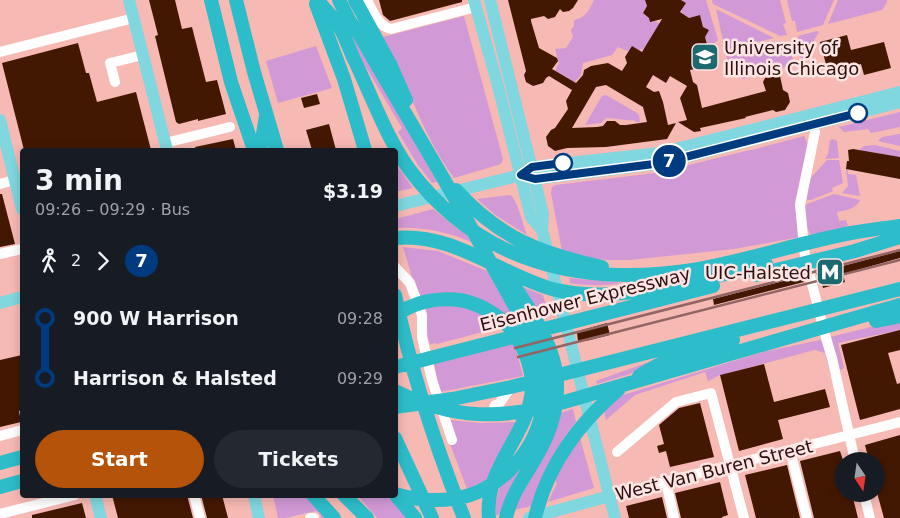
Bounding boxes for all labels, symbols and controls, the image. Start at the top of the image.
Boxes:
place label: University of Illinois Chicago [724,37,859,79]
school or university icon: University of Illinois Chicago [690,42,720,72]
unlabelled marker [848,103,868,123]
line badge: 7 [653,145,685,177]
text: 7 [663,150,675,171]
unlabelled marker [553,153,573,173]
text: 3 min [35,164,123,197]
text: $3.19 [323,180,383,202]
text: 09:26 – 09:29 · Bus [35,200,190,219]
icon: walk [35,247,63,275]
icon: forward [89,247,117,275]
text: 7 [135,250,148,271]
text: 2 [71,251,81,270]
metro station icon: UIC-Halsted [815,257,845,287]
place label: UIC-Halsted [705,262,811,283]
street label: Eisenhower Expressway [478,263,693,335]
text: 900 W Harrison [73,307,239,329]
text: 09:28 [337,309,383,328]
text: Harrison & Halsted [73,367,277,389]
text: 09:29 [337,369,383,388]
button: Start [35,430,204,488]
button: Tickets [214,430,383,488]
street label: West Van Buren Street [613,435,815,505]
north arrow [835,452,885,502]
map controls [835,452,885,502]

